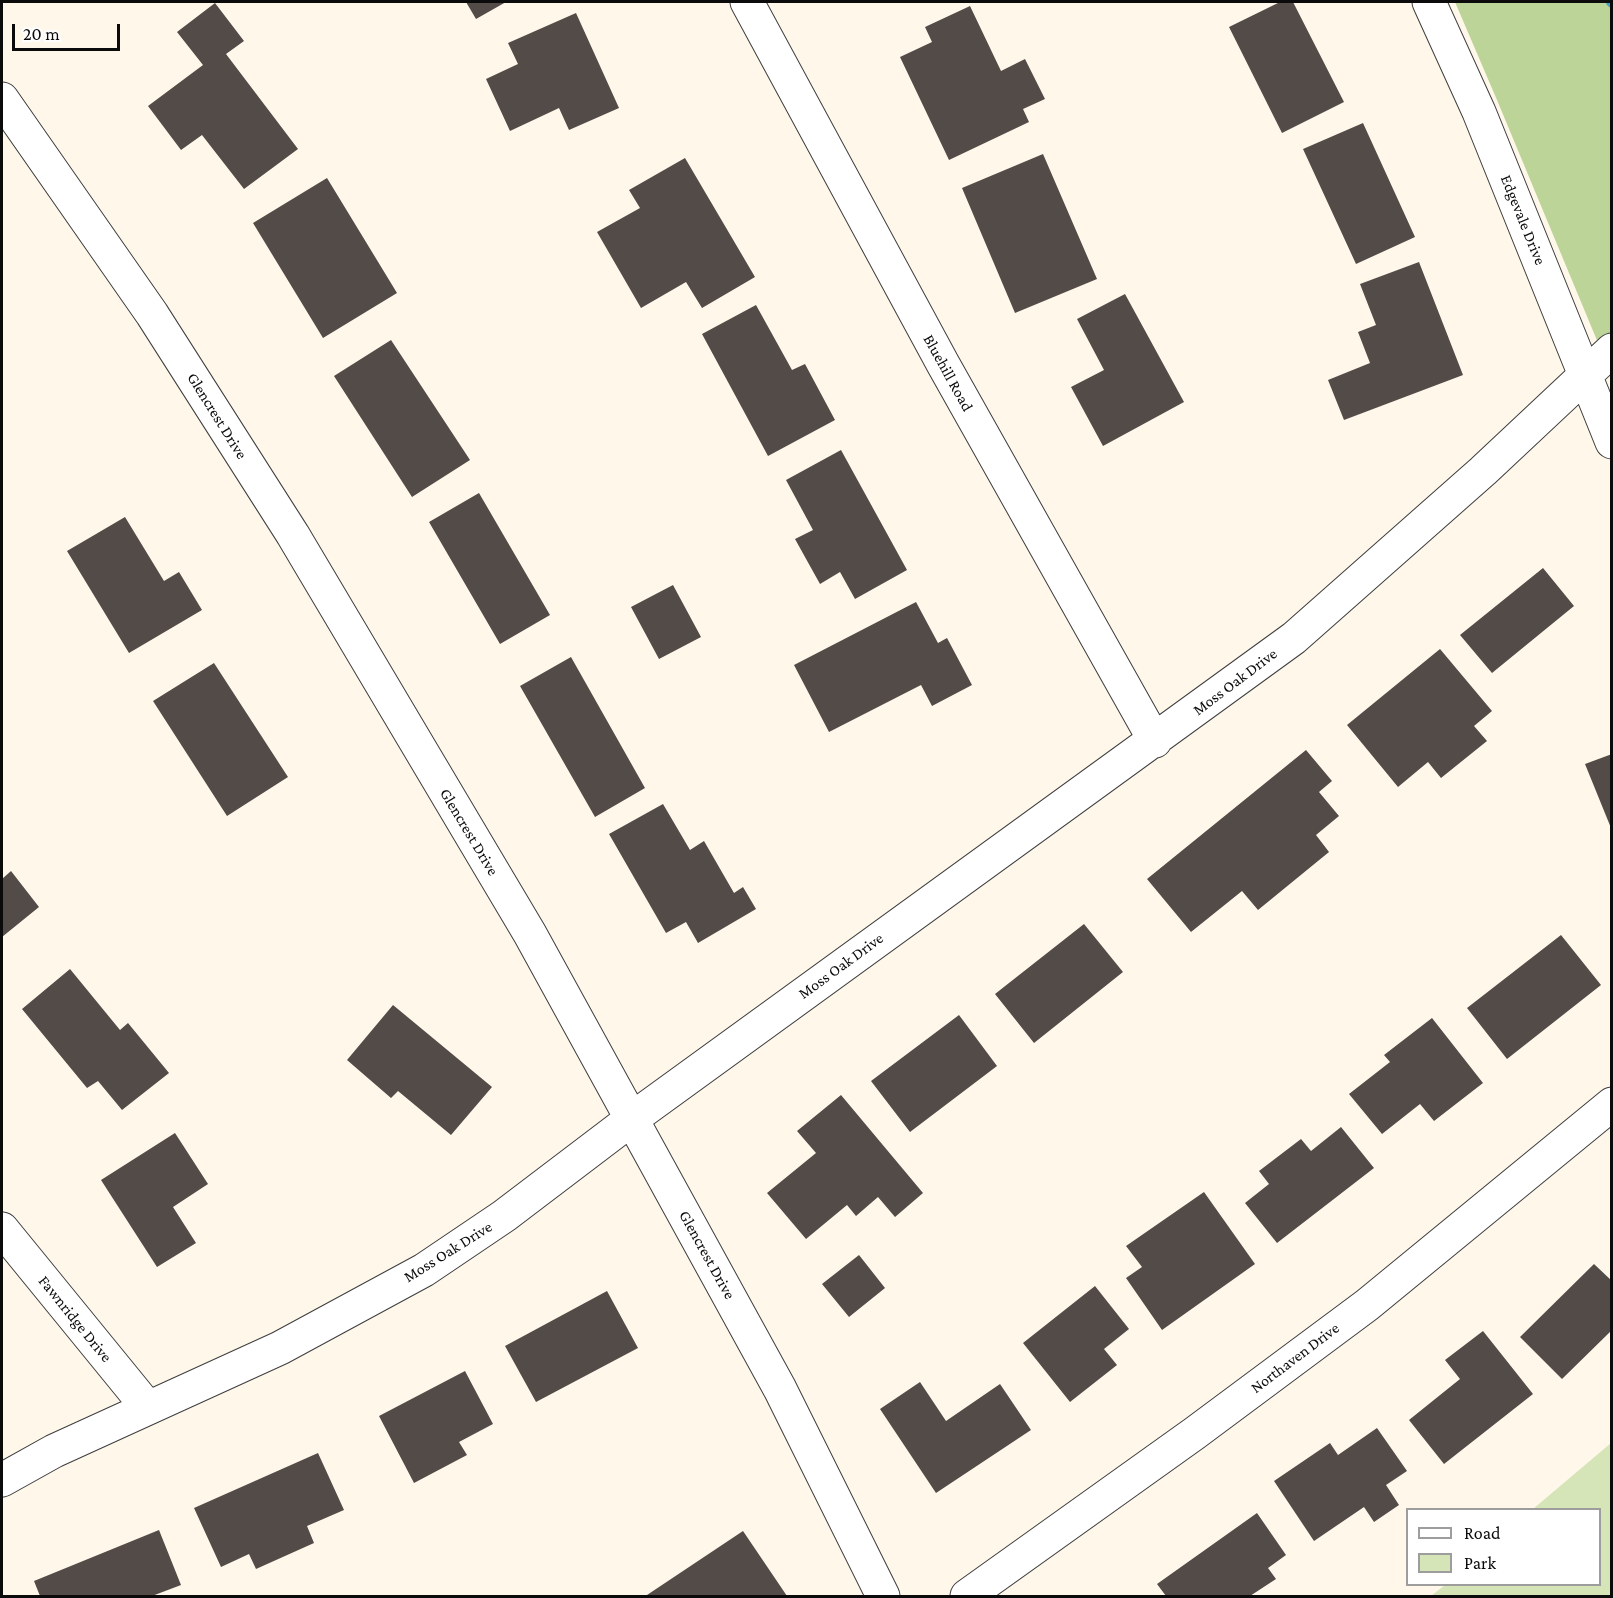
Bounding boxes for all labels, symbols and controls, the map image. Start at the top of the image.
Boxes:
scale bar [15,12,123,50]
text: 20 m [23,24,60,44]
street label: Edgevale Drive [1496,172,1550,268]
street label: Bluehill Road [919,331,977,415]
street label: Glencrest Drive [183,369,251,463]
street label: Moss Oak Drive [1189,644,1281,720]
street label: Glencrest Drive [435,785,503,879]
street label: Moss Oak Drive [795,929,887,1003]
street label: Glencrest Drive [675,1207,739,1303]
street label: Moss Oak Drive [400,1217,496,1287]
street label: Fawnridge Drive [34,1272,116,1366]
street label: Northaven Drive [1247,1318,1343,1398]
legend [1406,1508,1601,1586]
text: Road [1464,1523,1501,1543]
text: Park [1464,1553,1496,1573]

